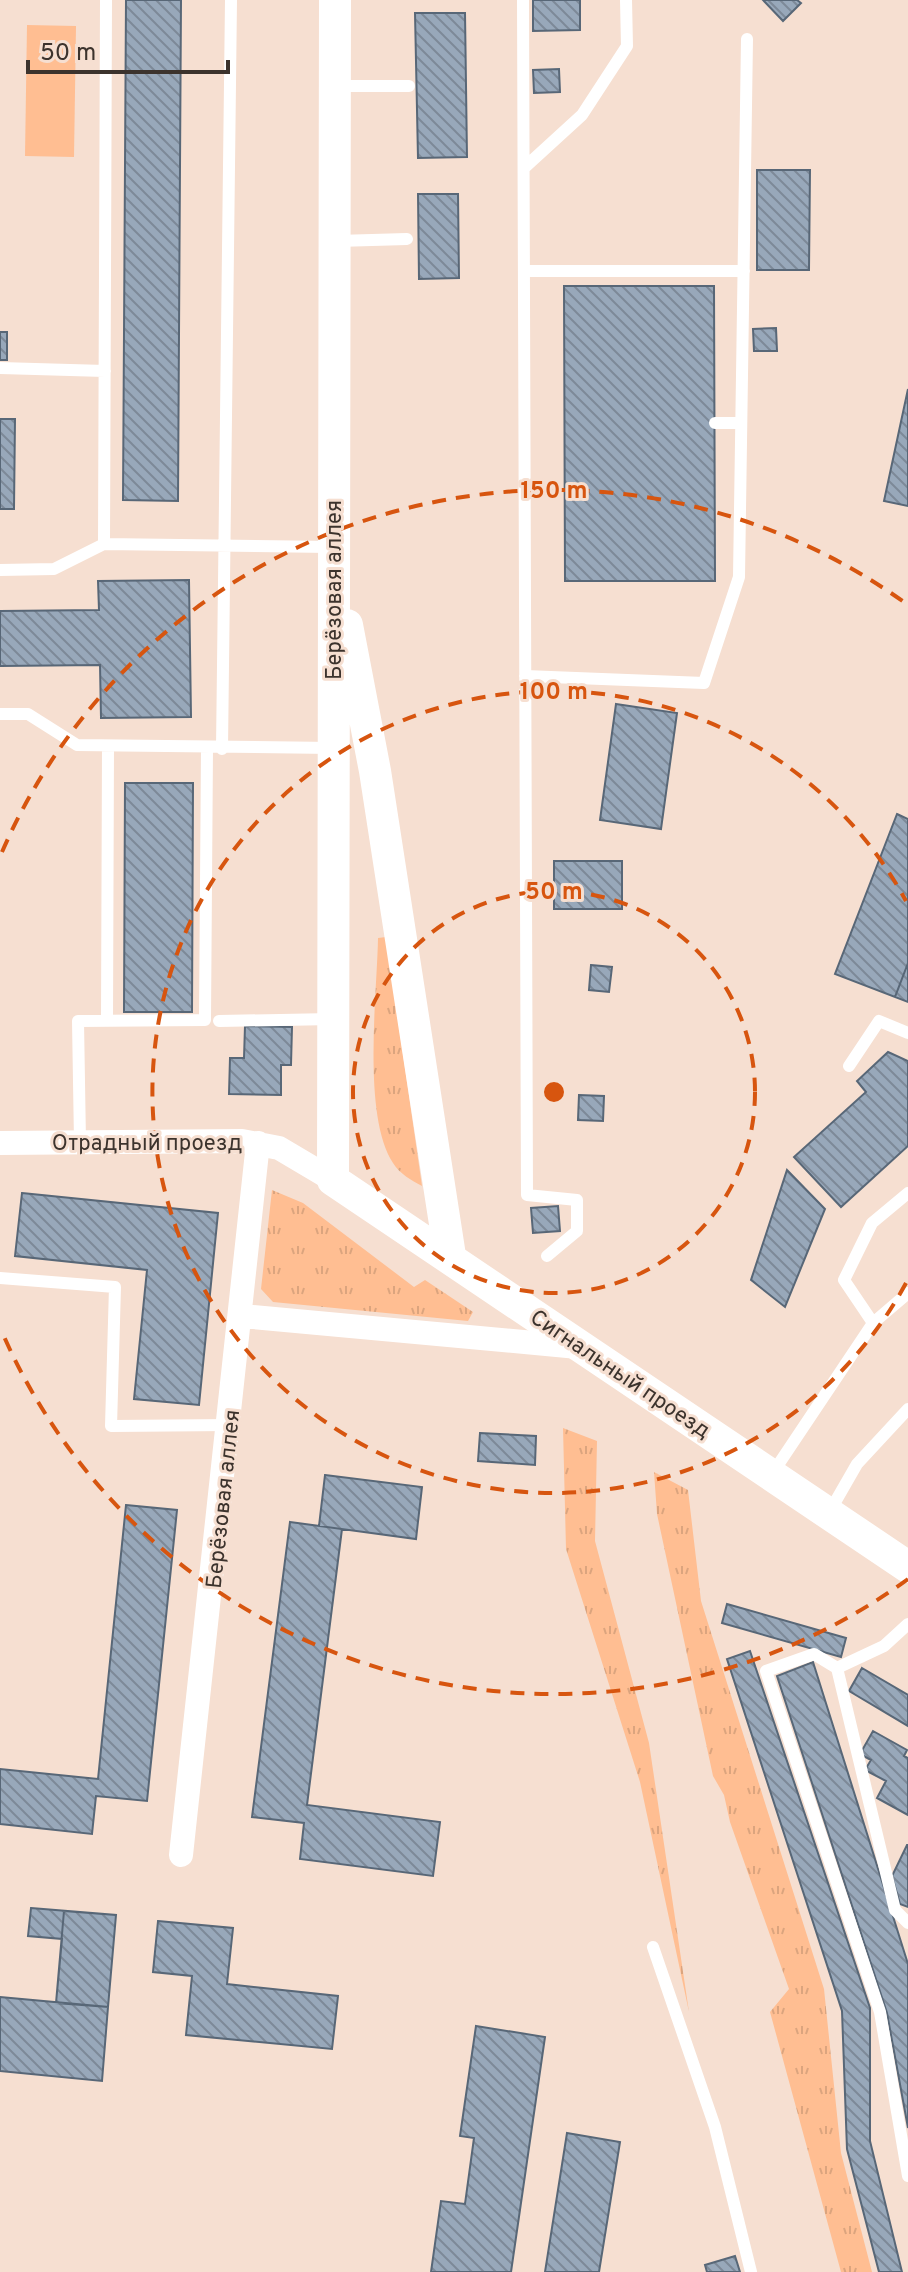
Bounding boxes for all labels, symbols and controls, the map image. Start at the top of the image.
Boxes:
scale bar [28,24,228,74]
text: 50 m [40,39,96,69]
text: 150 m [520,477,588,507]
street label: Берёзовая аллея [322,500,349,680]
text: 100 m [520,678,588,708]
text: 50 m [525,878,583,908]
centre of rings [540,1078,568,1106]
street label: Отрадный проезд [52,1131,242,1158]
street label: Сигнальный проезд [524,1305,715,1445]
street label: Берёзовая аллея [202,1408,247,1590]

